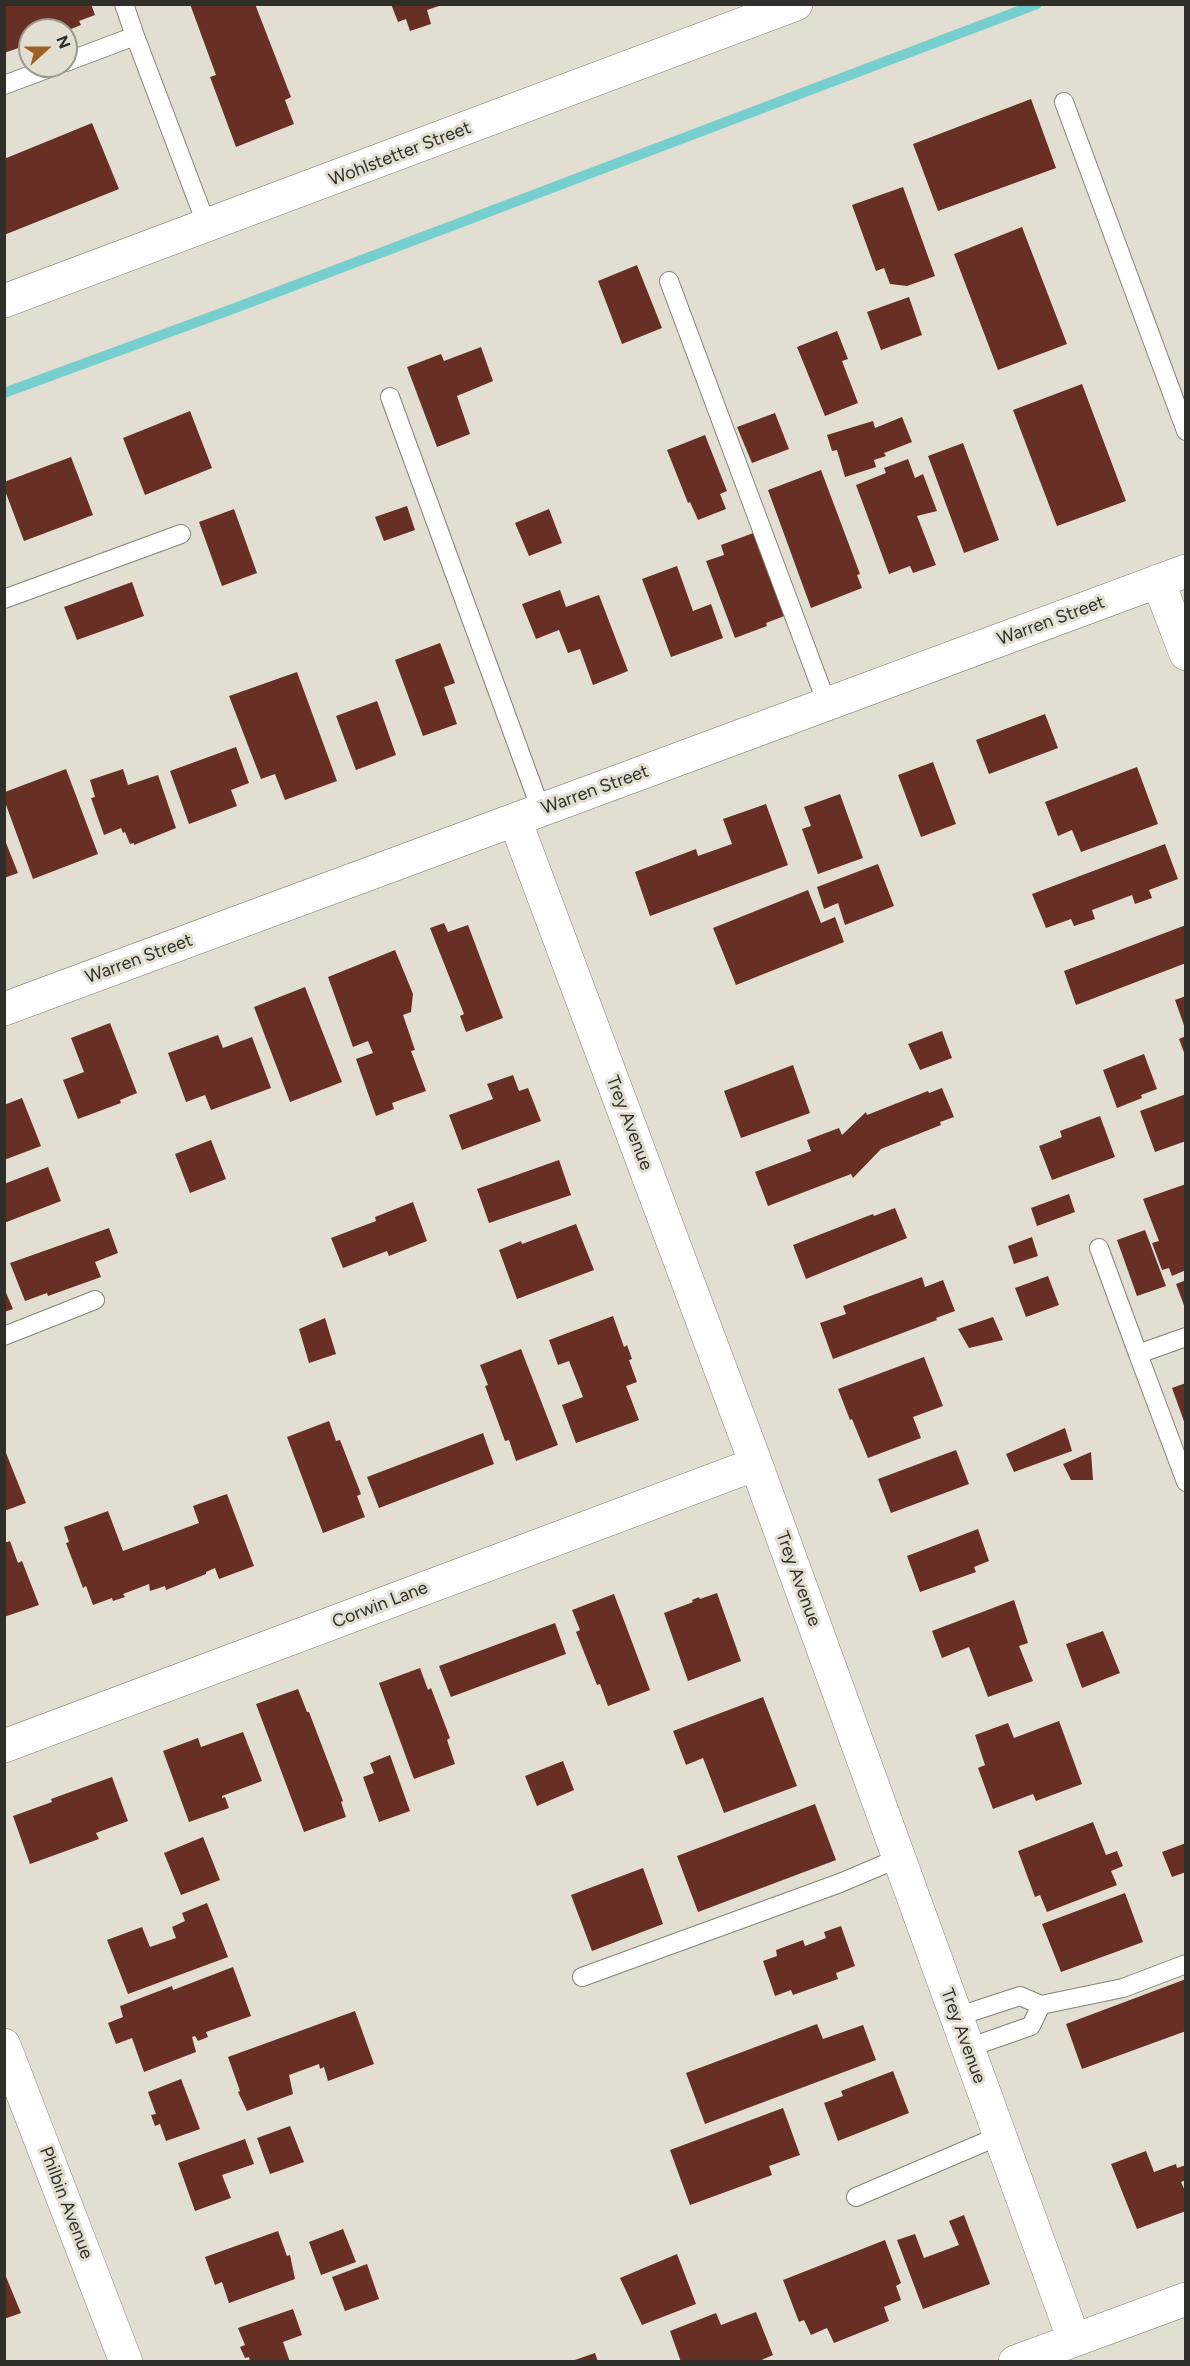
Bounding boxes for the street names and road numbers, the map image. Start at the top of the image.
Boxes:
street label: Wohlstetter Street [326,117,474,191]
street label: Warren Street [994,592,1108,650]
street label: Warren Street [538,761,652,819]
street label: Warren Street [82,930,196,988]
street label: Trey Avenue [601,1073,657,1173]
street label: Trey Avenue [771,1529,825,1629]
street label: Corwin Lane [329,1577,431,1633]
street label: Trey Avenue [936,1986,990,2086]
street label: Philbin Avenue [35,2144,97,2262]

